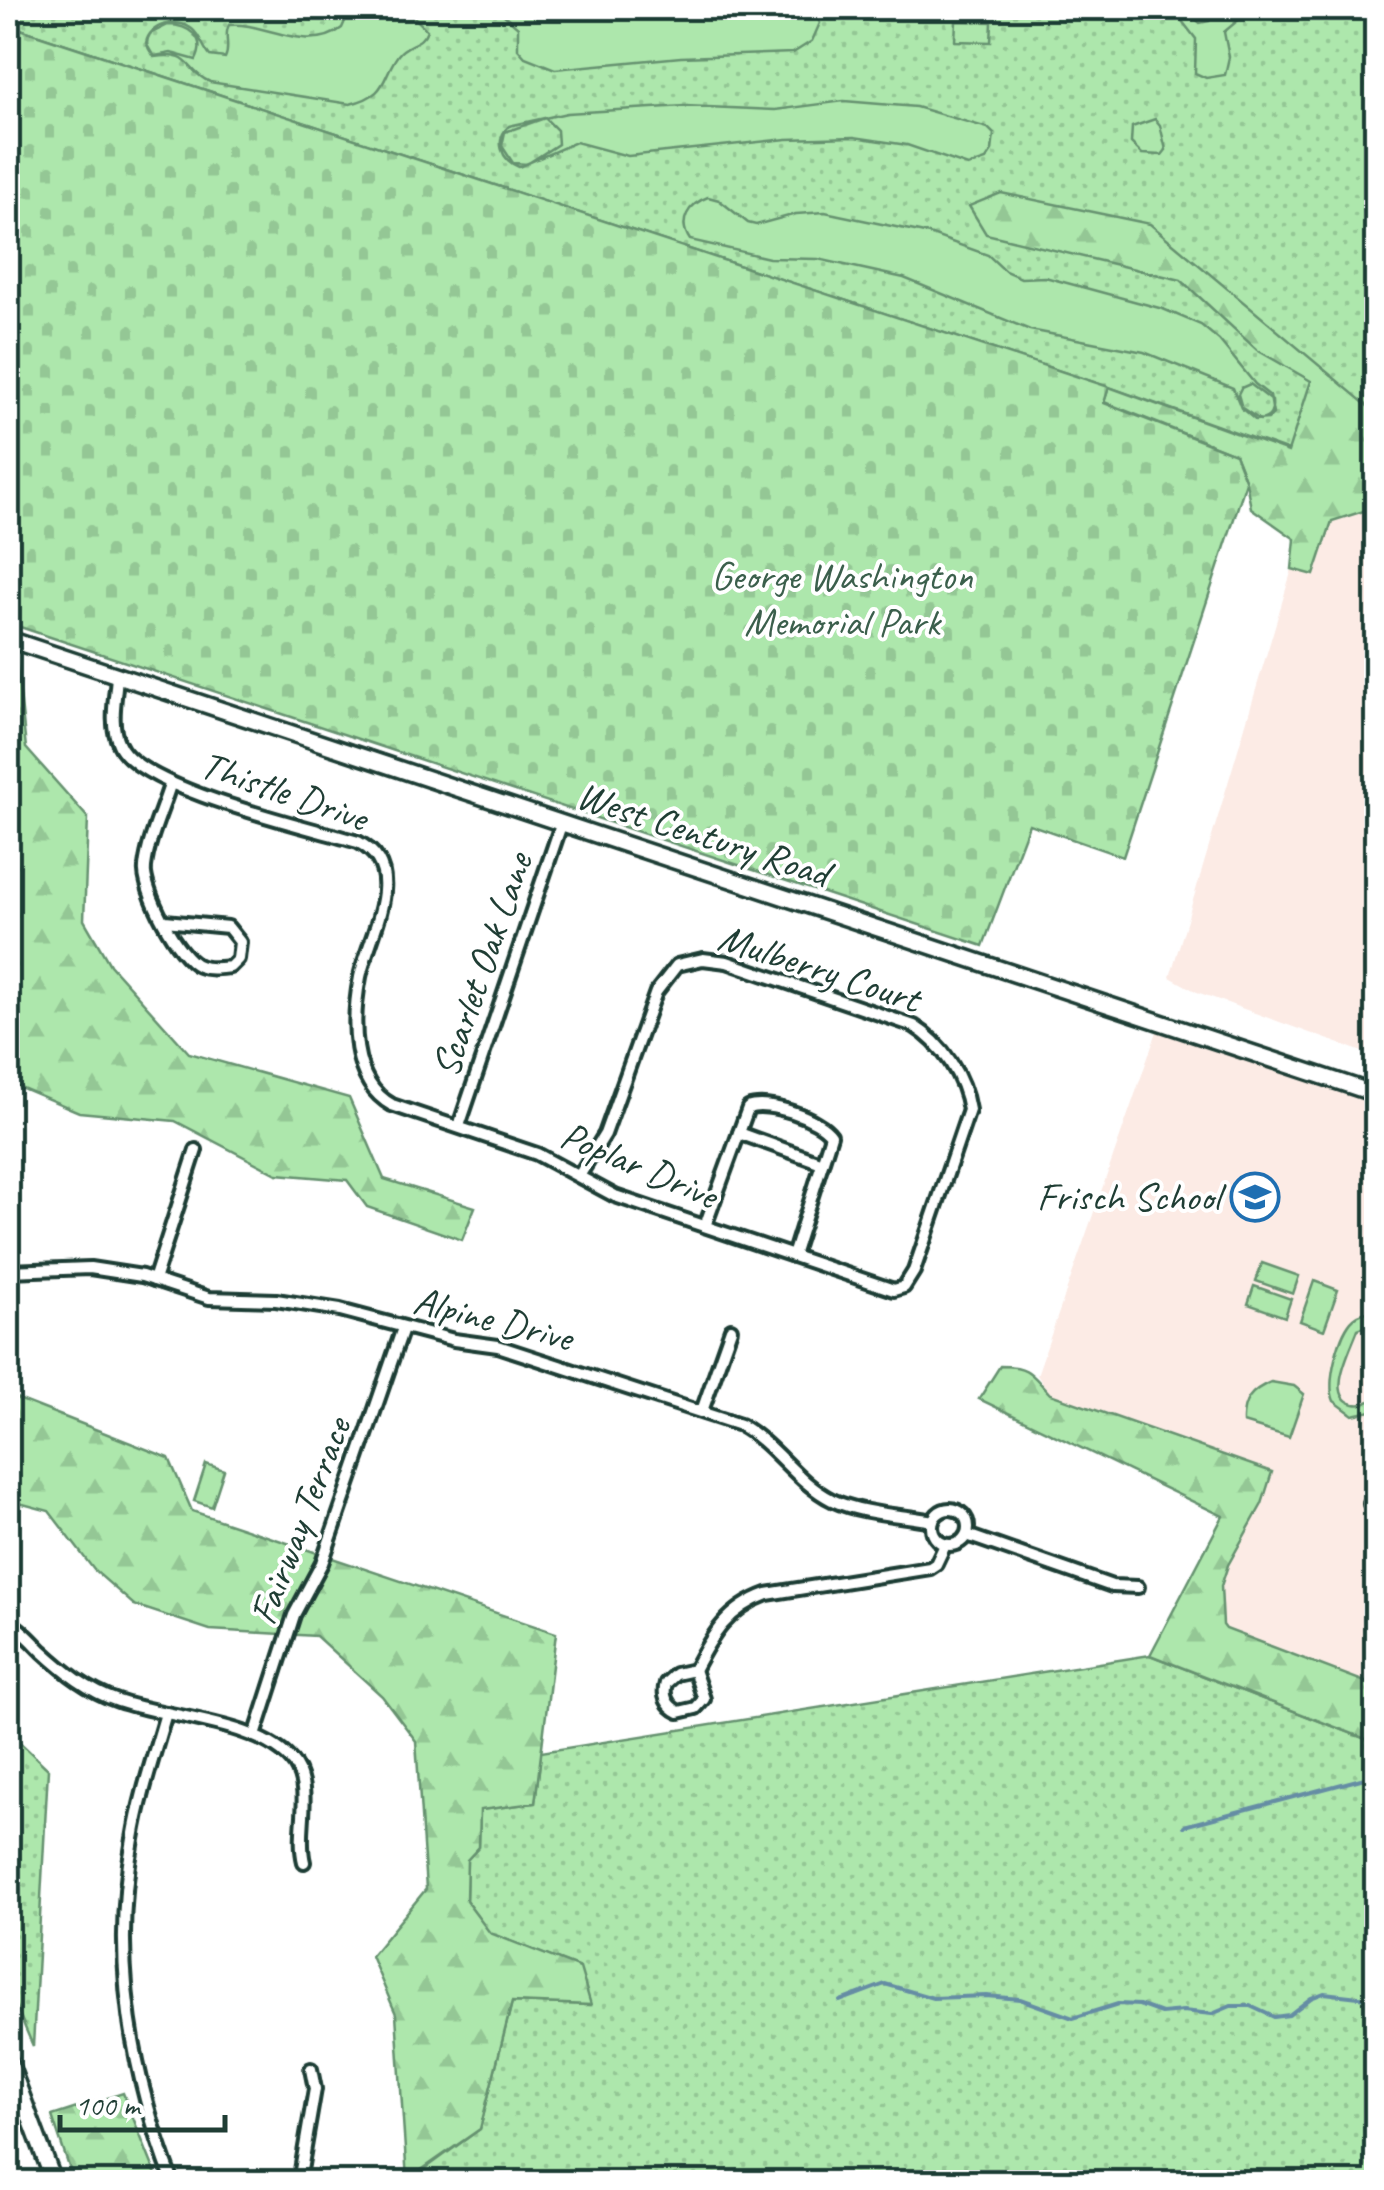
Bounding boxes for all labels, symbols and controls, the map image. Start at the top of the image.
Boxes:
park label: George Washington Memorial Park [711,551,974,647]
street label: Thistle Drive [194,739,377,844]
street label: West Century Road [571,770,841,900]
street label: Scarlet Oak Lane [420,844,545,1084]
street label: Mulberry Court [712,912,929,1025]
street label: Poplar Drive [553,1110,728,1221]
school or university icon: Frisch School [1229,1171,1281,1223]
place label: Frisch School [1037,1172,1227,1222]
street label: Alpine Drive [408,1275,580,1364]
street label: Fairway Terrace [238,1408,363,1631]
scale bar [60,2070,225,2132]
text: 100 m [75,2086,142,2124]

